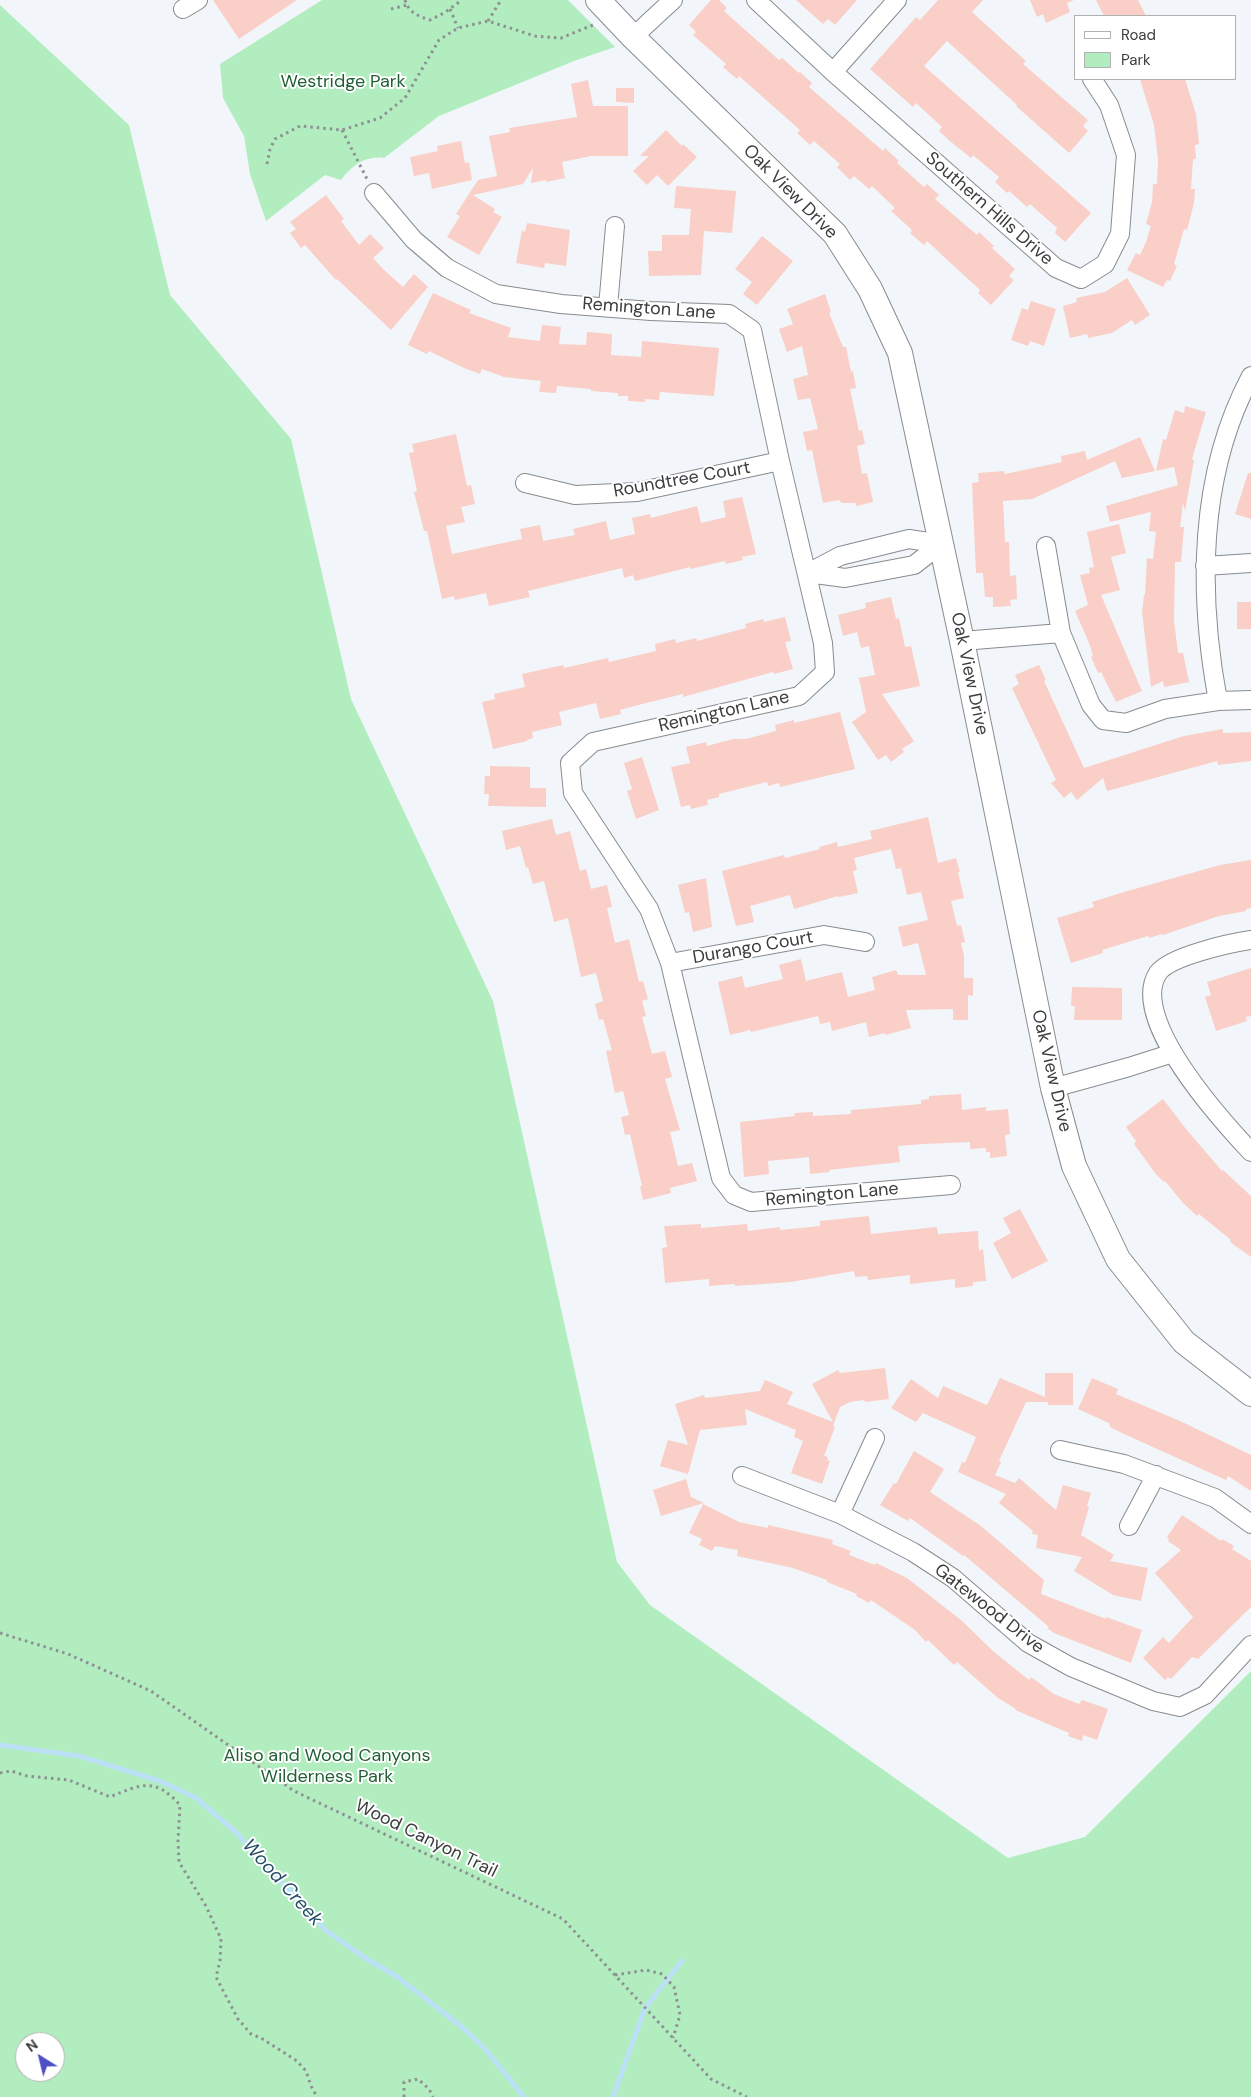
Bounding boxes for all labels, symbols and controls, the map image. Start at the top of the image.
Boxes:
legend [1074,15,1236,80]
text: Road [1121,25,1156,45]
text: Park [1121,50,1151,70]
park label: Westridge Park [281,71,405,93]
street label: Oak View Drive [738,140,842,244]
street label: Southern Hills Drive [921,148,1057,270]
street label: Remington Lane [582,294,716,324]
street label: Roundtree Court [612,457,752,503]
street label: Oak View Drive [945,611,993,737]
street label: Remington Lane [657,686,791,738]
street label: Durango Court [691,927,815,969]
street label: Oak View Drive [1026,1008,1076,1134]
street label: Remington Lane [765,1178,899,1212]
street label: Gatewood Drive [930,1559,1048,1659]
park label: Aliso and Wood Canyons Wilderness Park [224,1745,430,1788]
street label: Wood Canyon Trail [351,1795,501,1883]
water label: Wood Creek [237,1835,327,1931]
north arrow [15,2032,65,2082]
text: N [22,2035,41,2056]

